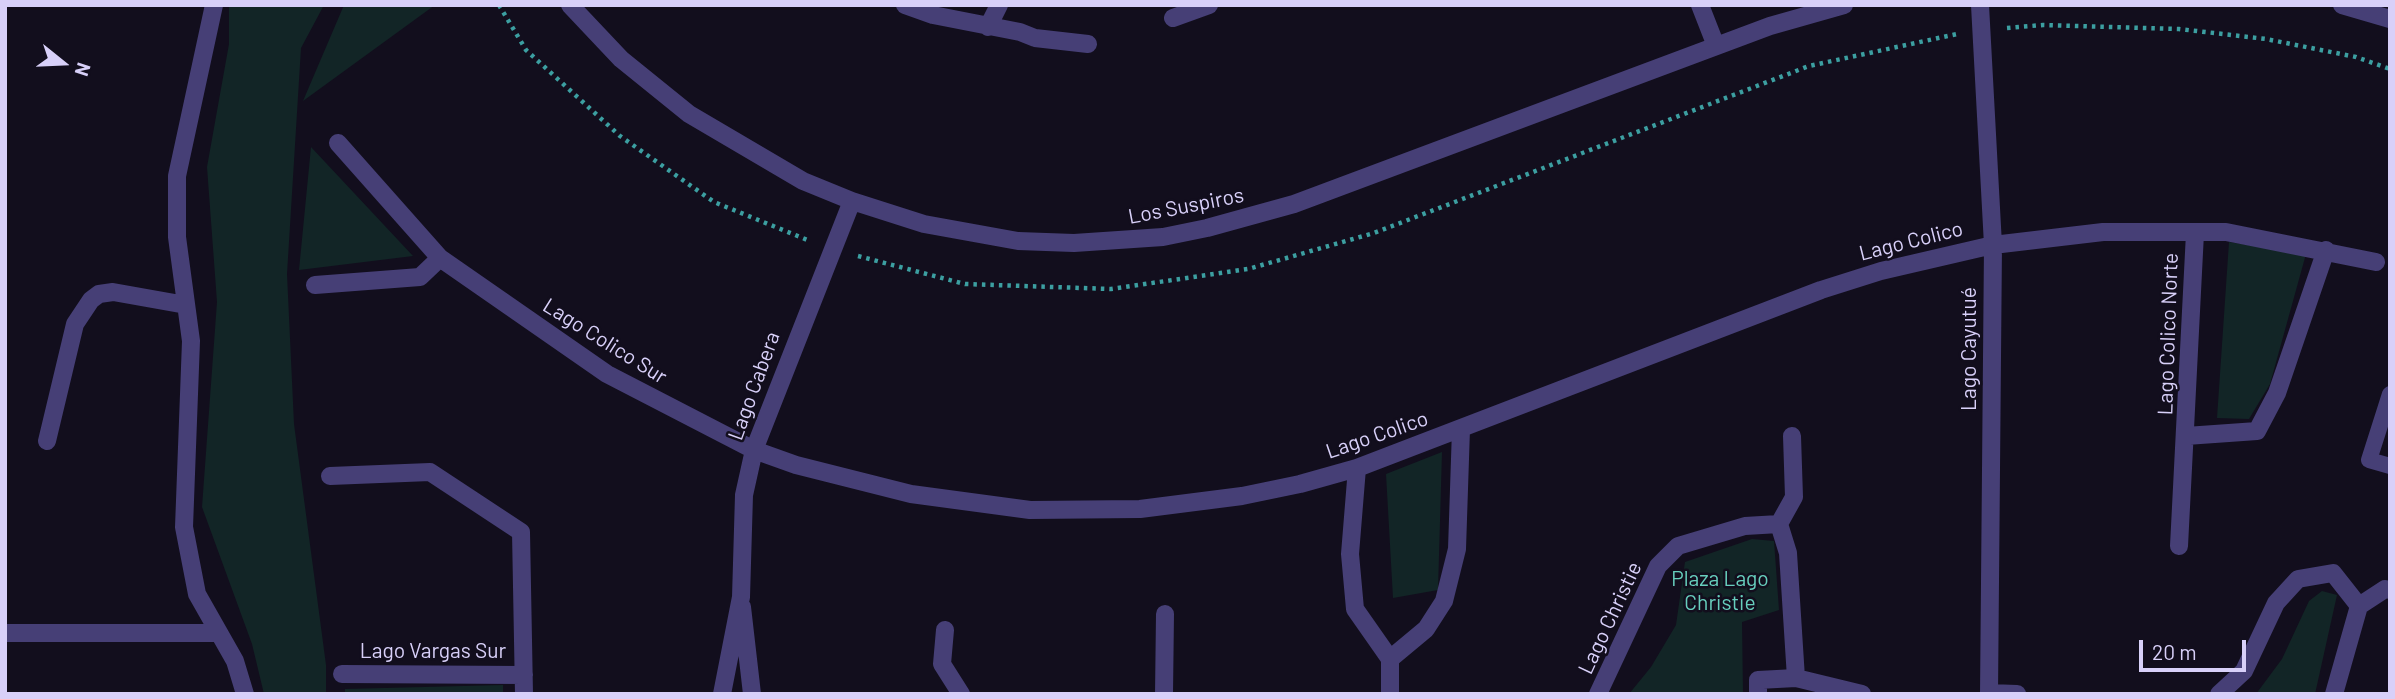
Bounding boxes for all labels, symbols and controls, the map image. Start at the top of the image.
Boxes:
north arrow [28,28,98,98]
text: N [71,60,96,79]
street label: Los Suspiros [1126,182,1246,230]
street label: Lago Colico [1856,216,1966,266]
street label: Lago Colico Norte [2153,252,2183,416]
street label: Lago Cayutué [1956,287,1982,411]
street label: Lago Colico Sur [538,293,672,389]
street label: Lago Cabera [723,328,785,444]
street label: Lago Colico [1323,406,1431,464]
street label: Lago Christie [1573,558,1647,678]
park label: Plaza Lago Christie [1671,566,1769,616]
scale bar [2143,626,2250,670]
street label: Lago Vargas Sur [360,638,506,664]
text: 20 m [2152,639,2197,664]

